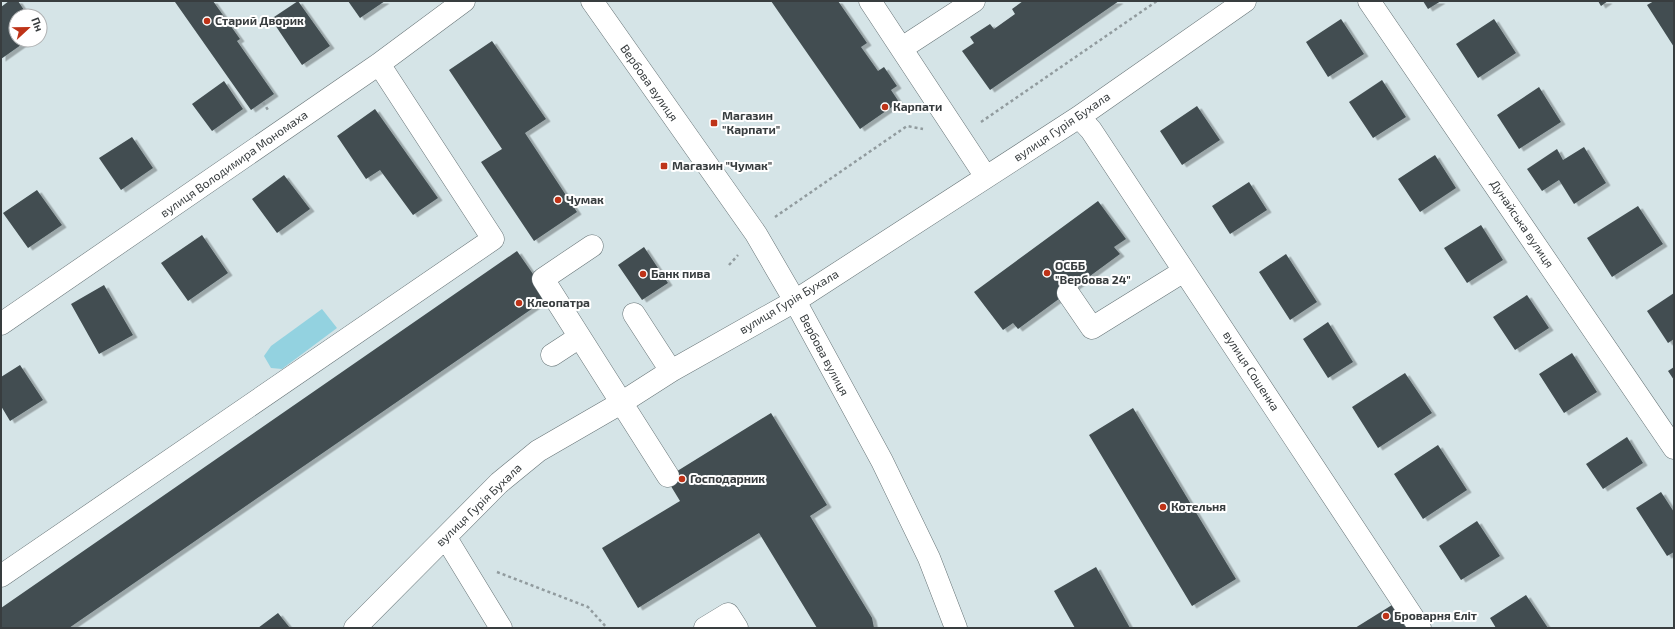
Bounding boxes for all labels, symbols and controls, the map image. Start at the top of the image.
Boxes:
north arrow [8,8,48,48]
place label: Старий Дворик [215,13,304,27]
text: Пн [29,15,46,33]
marker: Старий Дворик [202,16,212,26]
street label: Вербова вулиця [617,41,682,124]
street label: вулиця Гурія Бухала [1011,89,1113,164]
place label: Карпати [893,99,942,113]
marker: Карпати [880,102,890,112]
street label: вулиця Володимира Мономаха [157,107,310,220]
place label: Магазин "Карпати" [722,108,780,136]
marker: Магазин "Карпати" [709,118,719,128]
place label: Магазин "Чумак" [672,158,772,172]
marker: Магазин "Чумак" [659,161,669,171]
street label: Дунайська вулиця [1487,177,1557,271]
place label: Чумак [566,192,604,206]
marker: Чумак [553,195,563,205]
place label: ОСББ "Вербова 24" [1055,258,1131,286]
place label: Банк пива [651,266,710,280]
street label: вулиця Гурія Бухала [736,266,841,337]
marker: ОСББ "Вербова 24" [1042,268,1052,278]
marker: Банк пива [638,269,648,279]
place label: Клеопатра [527,295,590,309]
marker: Клеопатра [514,298,524,308]
street label: Вербова вулиця [797,311,852,398]
street label: вулиця Сошенка [1220,328,1283,414]
street label: вулиця Гурія Бухала [433,460,525,549]
place label: Господарник [690,471,765,485]
marker: Господарник [677,474,687,484]
place label: Котельня [1171,499,1226,513]
marker: Котельня [1158,502,1168,512]
place label: Броварня Еліт [1394,608,1477,622]
marker: Броварня Еліт [1381,611,1391,621]

